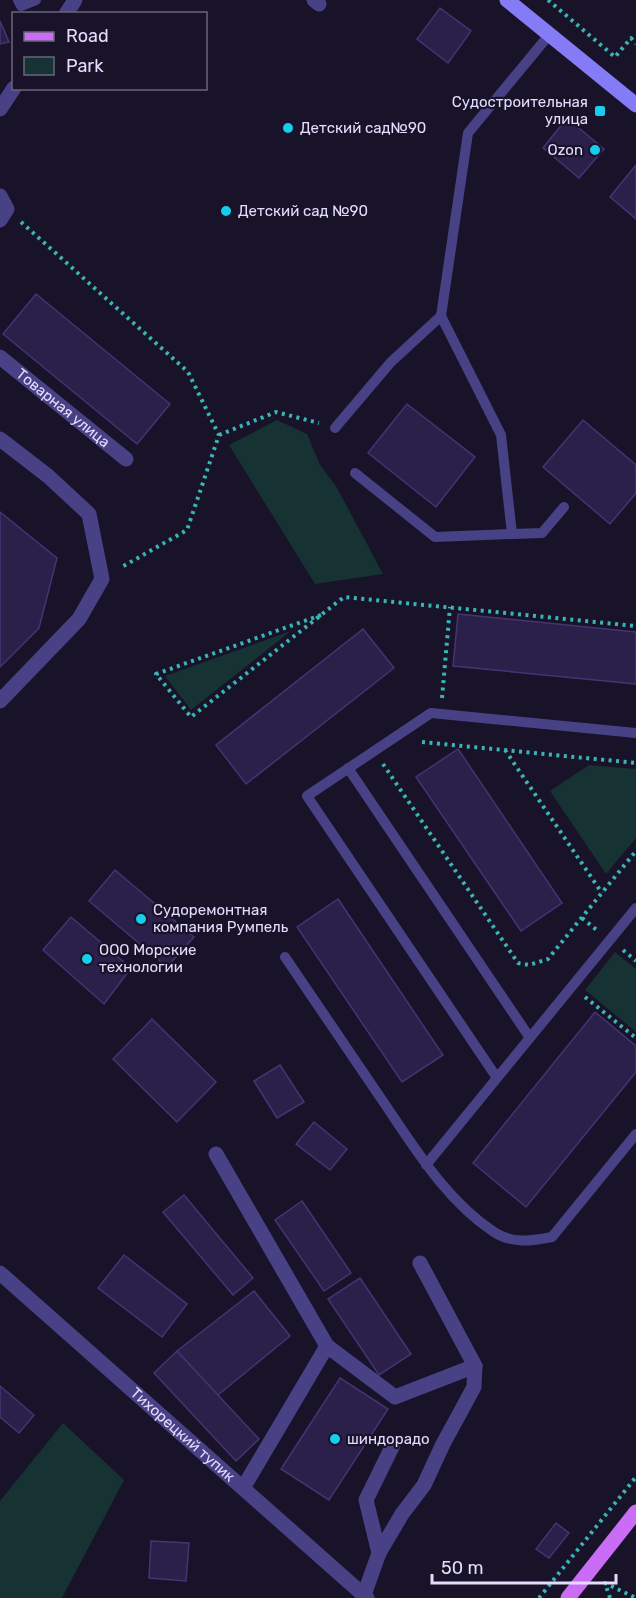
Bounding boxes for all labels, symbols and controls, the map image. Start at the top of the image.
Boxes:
legend [12,12,207,90]
text: Road [66,25,109,47]
text: Park [66,55,104,77]
place label: Судостроительная улица [452,93,588,128]
marker: Судостроительная улица [593,104,607,118]
place label: Детский сад№90 [300,119,426,137]
marker: Детский сад№90 [281,121,295,135]
place label: Ozon [548,141,583,159]
marker: Ozon [588,143,602,157]
place label: Детский сад №90 [238,202,368,220]
marker: Детский сад №90 [219,204,233,218]
street label: Товарная улица [12,365,113,451]
place label: Судоремонтная компания Румпель [153,901,289,936]
marker: Судоремонтная компания Румпель [134,912,148,926]
place label: ООО Морские технологии [99,941,196,976]
marker: ООО Морские технологии [80,952,94,966]
street label: Тихорецкий тупик [127,1384,238,1486]
place label: шиндорадо [347,1430,430,1448]
marker: шиндорадо [328,1432,342,1446]
scale bar [432,1547,616,1585]
text: 50 m [441,1557,484,1579]

